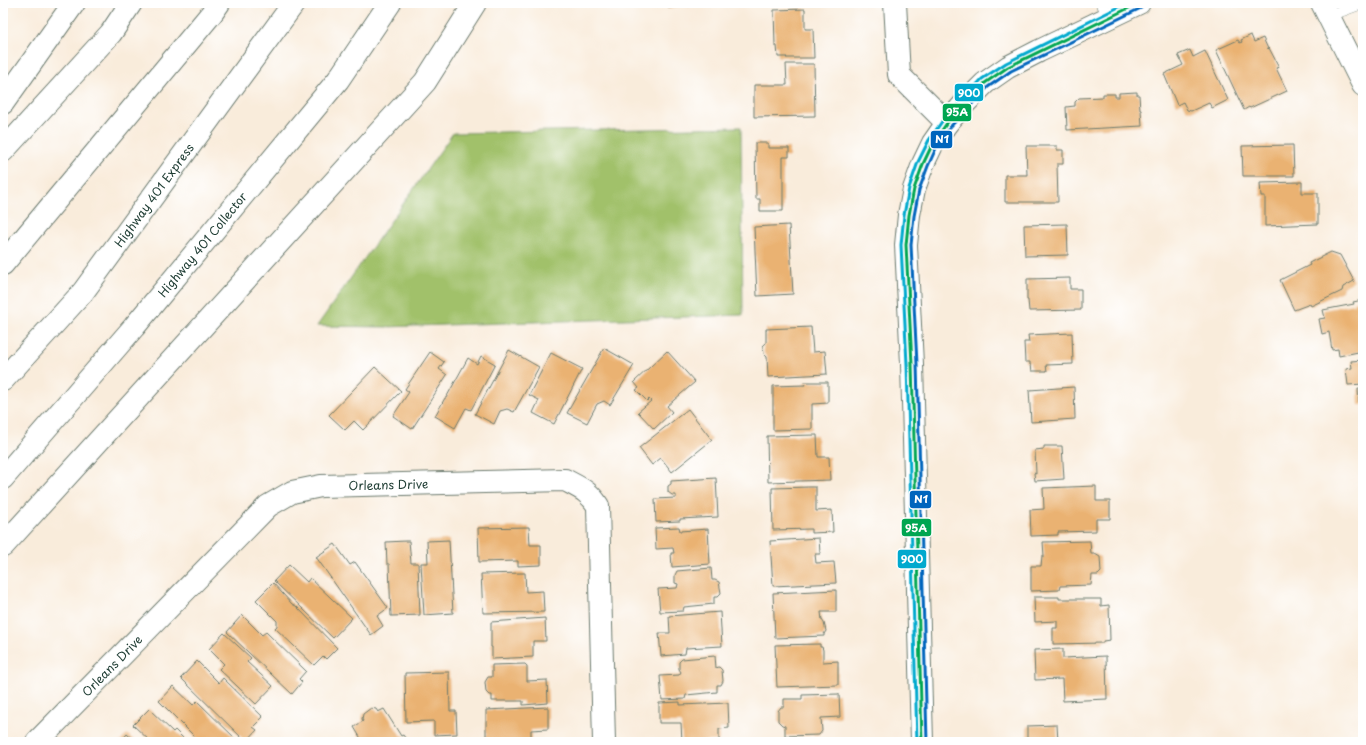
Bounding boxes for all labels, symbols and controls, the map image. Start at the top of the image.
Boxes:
line badge: 900 [954,83,984,102]
text: 900 [958,84,980,101]
line badge: 95A [942,103,972,122]
text: 95A [946,103,968,120]
line badge: N1 [930,130,953,149]
text: N1 [935,130,949,147]
street label: Highway 401 Express [110,139,198,251]
street label: Highway 401 Collector [153,188,251,301]
street label: Orleans Drive [348,474,428,494]
line badge: N1 [909,490,932,509]
text: N1 [914,490,928,507]
line badge: 95A [901,518,932,537]
text: 95A [905,519,927,536]
line badge: 900 [897,549,927,569]
text: 900 [901,550,923,567]
street label: Orleans Drive [78,631,146,700]

